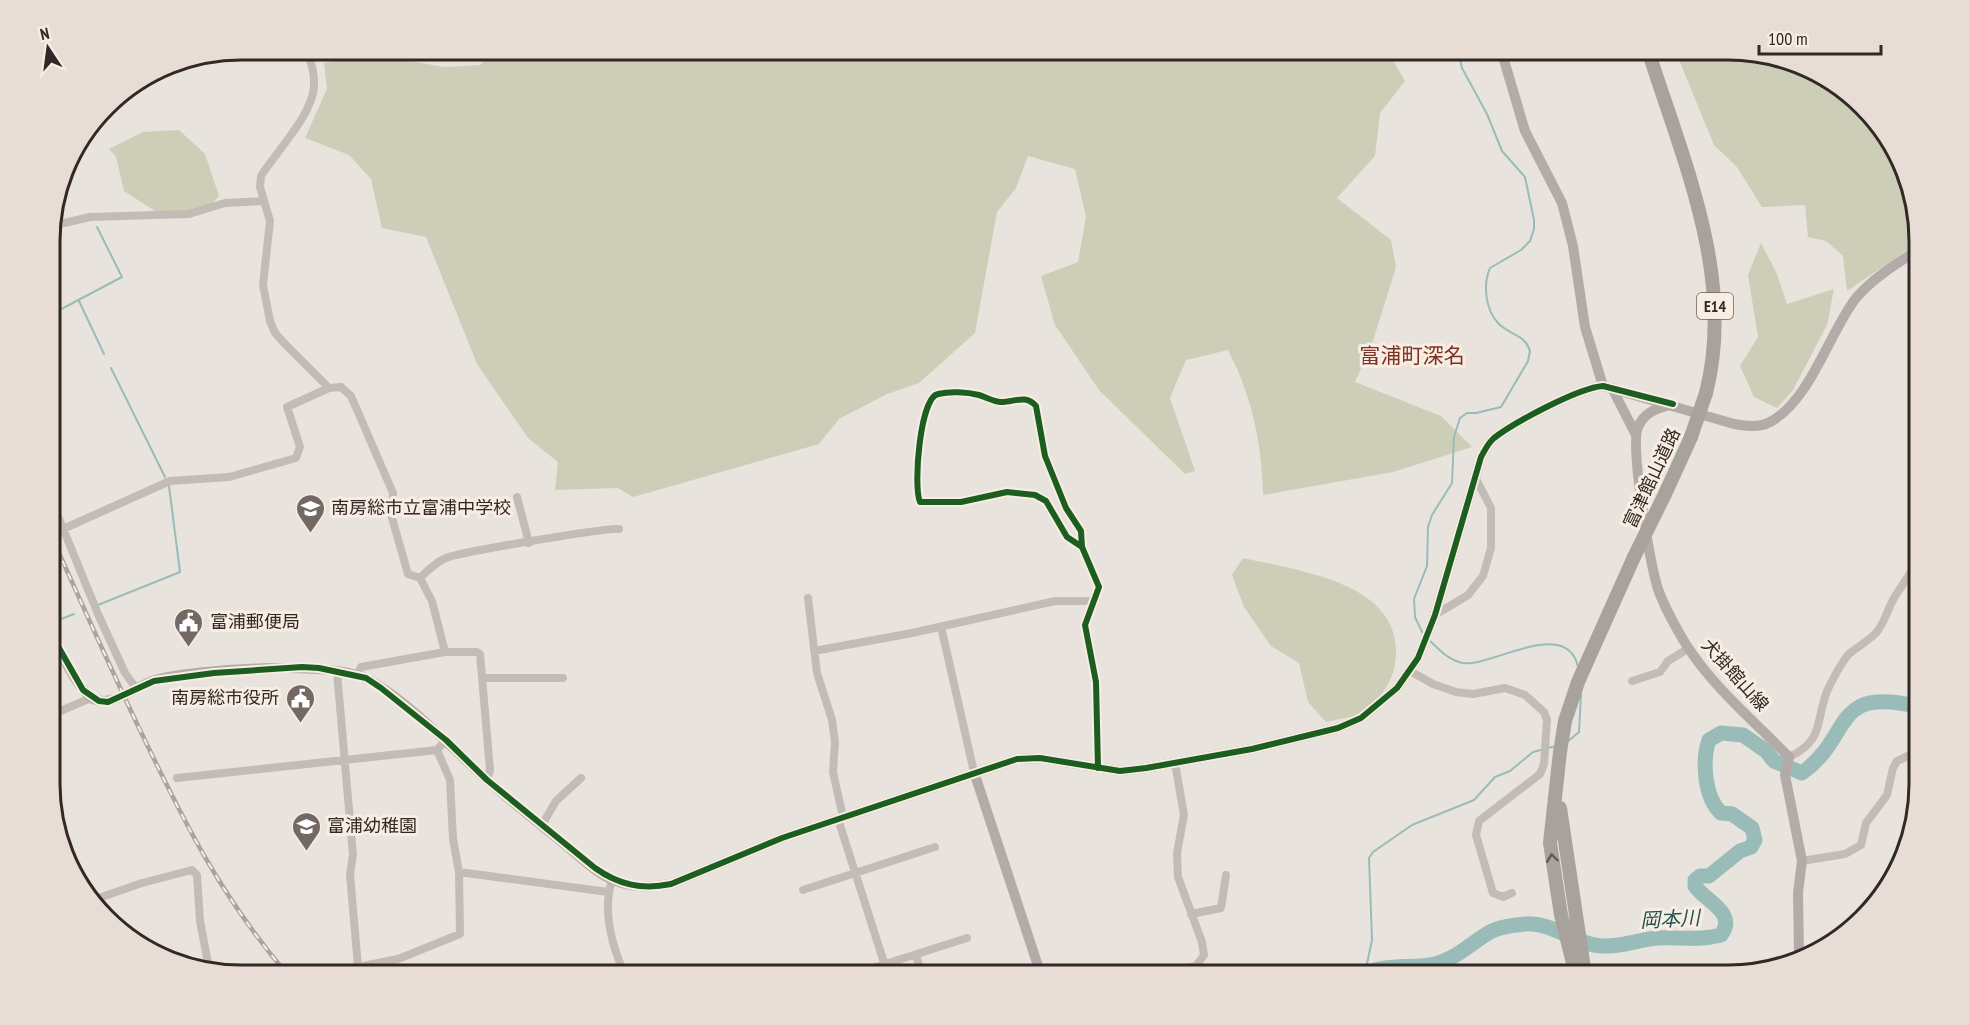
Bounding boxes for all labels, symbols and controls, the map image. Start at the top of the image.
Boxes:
north arrow [18,18,78,78]
scale bar [1759,18,1880,56]
text: N [38,23,51,44]
text: 100 m [1768,27,1808,50]
road number: E14 [1697,293,1733,319]
district label: 富浦町深名 [1360,342,1465,369]
street label: 富津館山道路 [1618,424,1685,532]
school or university icon: 南房総市立富浦中学校 [294,492,326,534]
place label: 南房総市立富浦中学校 [331,496,511,519]
public building icon: 富浦郵便局 [173,606,205,648]
place label: 富浦郵便局 [210,610,300,633]
street label: 犬掛館山線 [1697,634,1774,716]
public building icon: 南房総市役所 [284,682,316,724]
place label: 南房総市役所 [171,686,279,709]
school or university icon: 富浦幼稚園 [290,810,322,852]
place label: 富浦幼稚園 [327,814,417,837]
one-way arrow [1547,853,1559,862]
water label: 岡本川 [1639,904,1703,934]

